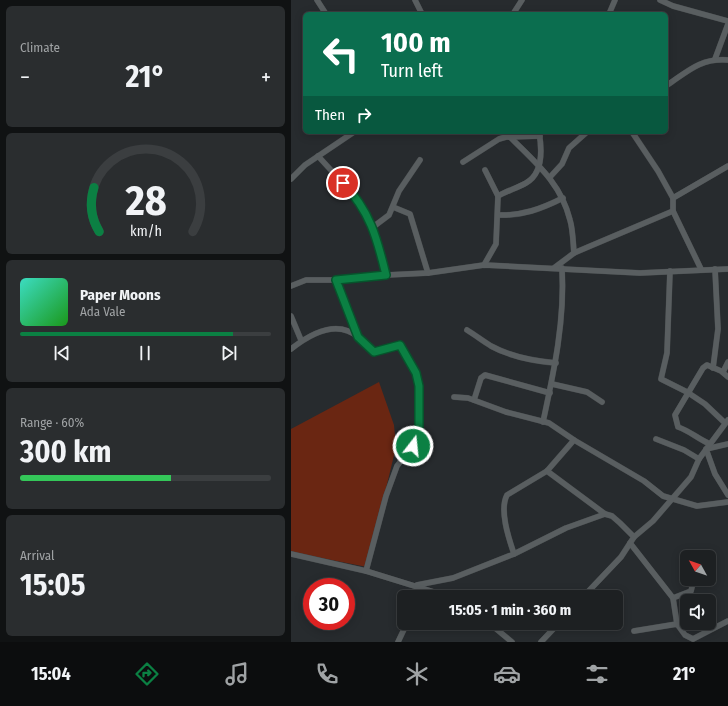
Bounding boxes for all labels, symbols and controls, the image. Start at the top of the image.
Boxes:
text: 100 m [381,26,451,59]
icon: left [315,28,367,80]
text: Climate [20,40,60,55]
text: 21° [125,59,166,95]
text: Turn left [381,60,443,82]
text: − [20,64,30,91]
text: + [261,64,271,91]
icon: right [353,104,375,126]
text: Then [315,106,345,124]
pin [326,166,360,200]
icon: arrive [332,172,354,194]
text: 28 [124,176,166,226]
text: km/h [130,222,161,239]
text: Paper Moons [80,286,161,304]
text: Ada Vale [80,304,125,319]
icon: previous [51,342,73,364]
icon: pause [134,342,156,364]
icon: next [218,342,240,364]
text: Range · 60% [20,415,84,430]
position arrow [392,425,434,467]
text: 300 km [20,434,111,470]
text: Arrival [20,548,54,563]
north arrow [680,550,716,586]
map controls [680,550,716,630]
text: 15:05 [20,567,85,603]
speed limit sign: 30 [303,578,355,630]
button: sound [680,594,716,630]
text: 15:05 · 1 min · 360 m [449,601,571,619]
icon: directions [133,660,161,688]
icon: music [223,660,251,688]
icon: phone [313,660,341,688]
icon: climate [403,660,431,688]
icon: car [493,660,521,688]
icon: filters [583,660,611,688]
text: 15:04 [31,663,71,685]
text: 21° [673,663,697,685]

